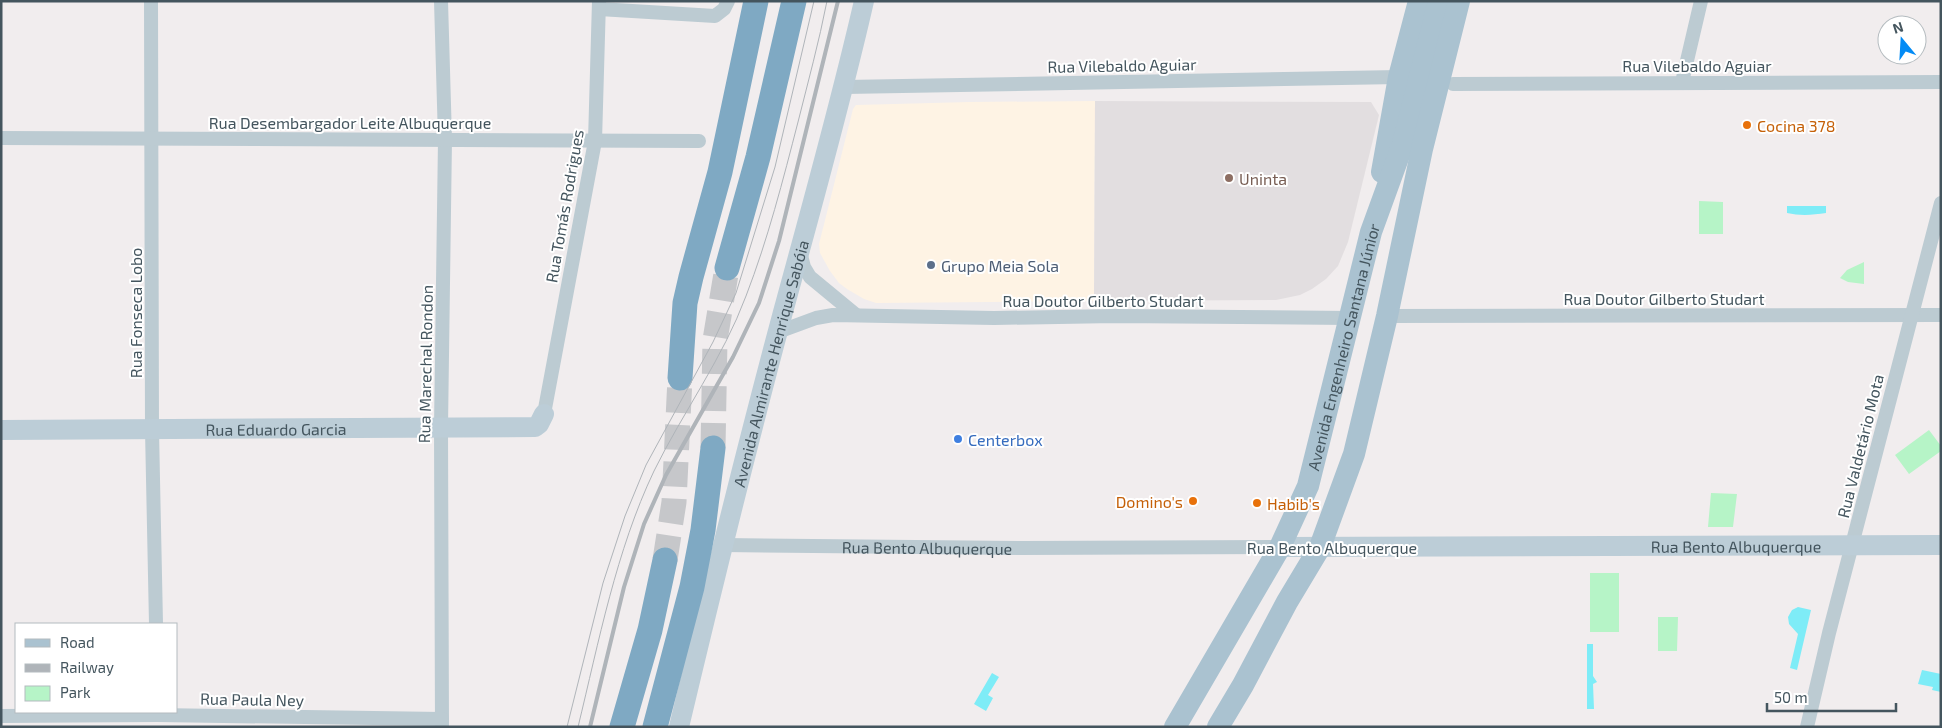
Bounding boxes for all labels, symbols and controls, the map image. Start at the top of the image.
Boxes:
north arrow [1877,15,1927,65]
text: N [1890,18,1905,37]
street label: Rua Vilebaldo Aguiar [1047,54,1197,76]
street label: Rua Vilebaldo Aguiar [1622,56,1772,75]
street label: Rua Desembargador Leite Albuquerque [209,113,491,132]
place label: Cocina 378 [1757,116,1835,135]
marker: Cocina 378 [1741,119,1753,131]
street label: Rua Tomás Rodrigues [541,128,587,284]
place label: Uninta [1239,169,1287,188]
marker: Uninta [1223,172,1235,184]
street label: Avenida Engenheiro Santana Júnior [1303,220,1383,472]
street label: Avenida Almirante Henrique Sabóia [728,238,812,489]
street label: Rua Fonseca Lobo [126,248,145,378]
place label: Grupo Meia Sola [941,256,1059,275]
marker: Grupo Meia Sola [925,259,937,271]
street label: Rua Marechal Rondon [414,285,436,443]
street label: Rua Doutor Gilberto Studart [1563,289,1765,308]
street label: Rua Doutor Gilberto Studart [1002,291,1204,310]
street label: Rua Valdetário Mota [1833,372,1887,520]
street label: Rua Eduardo Garcia [205,419,347,438]
place label: Centerbox [968,430,1043,449]
marker: Centerbox [952,433,964,445]
place label: Domino's [1116,492,1183,511]
place label: Habib's [1267,494,1320,513]
marker: Domino's [1187,495,1199,507]
marker: Habib's [1251,497,1263,509]
street label: Rua Bento Albuquerque [1651,536,1821,555]
street label: Rua Bento Albuquerque [842,537,1012,557]
street label: Rua Bento Albuquerque [1247,538,1417,557]
legend [15,623,178,713]
text: Road [60,633,95,651]
text: Railway [60,658,114,676]
scale bar [1767,680,1896,712]
text: Park [60,683,91,701]
text: 50 m [1774,688,1808,706]
street label: Rua Paula Ney [200,689,305,709]

